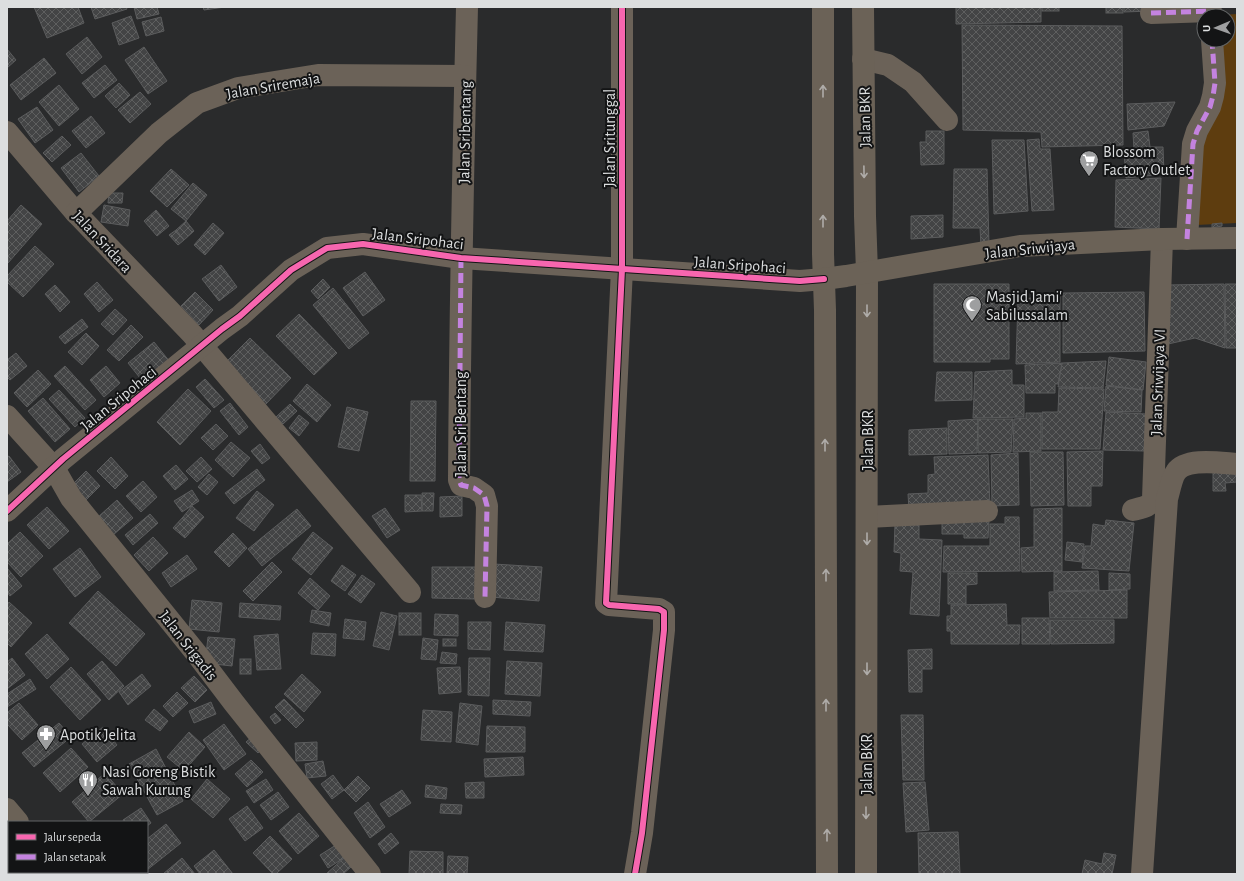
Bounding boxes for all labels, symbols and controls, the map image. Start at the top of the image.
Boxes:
north arrow [1196,8,1236,48]
text: U [1201,25,1212,32]
street label: Jalan Sriremaja [225,70,321,103]
street label: Jalan Sribentang [456,80,474,184]
one-way arrow [819,85,827,98]
street label: Jalan BKR [856,87,874,147]
street label: Jalan Sritunggal [602,89,618,187]
place label: Blossom Factory Outlet [1103,144,1190,179]
supermarket icon: Blossom Factory Outlet [1078,149,1100,177]
one-way arrow [860,165,868,178]
street label: Jalan Sridara [70,208,135,276]
one-way arrow [819,215,827,228]
street label: Jalan Sripohaci [371,225,465,253]
street label: Jalan Sriwijaya [984,236,1076,263]
street label: Jalan Sripohaci [693,254,787,276]
place label: Masjid Jami' Sabilussalam [986,289,1068,323]
mosque icon: Masjid Jami' Sabilussalam [961,294,983,322]
one-way arrow [863,304,871,317]
street label: Jalan Sriwijaya VI [1148,329,1169,436]
street label: Jalan Sripohaci [78,364,160,434]
street label: Jalan Sri Bentang [453,371,469,477]
street label: Jalan BKR [860,410,876,470]
one-way arrow [821,439,829,452]
one-way arrow [863,532,871,545]
one-way arrow [822,569,830,582]
street label: Jalan Srigadis [156,608,220,684]
one-way arrow [863,662,871,675]
one-way arrow [822,699,830,712]
pharmacy icon: Apotik Jelita [35,723,57,751]
place label: Apotik Jelita [60,727,136,743]
street label: Jalan BKR [859,734,875,794]
place label: Nasi Goreng Bistik Sawah Kurung [102,764,216,798]
restaurant icon: Nasi Goreng Bistik Sawah Kurung [77,769,99,797]
one-way arrow [862,806,870,819]
legend [8,821,148,873]
one-way arrow [823,829,830,842]
text: Jalur sepeda [44,831,102,843]
text: Jalan setapak [44,851,107,863]

